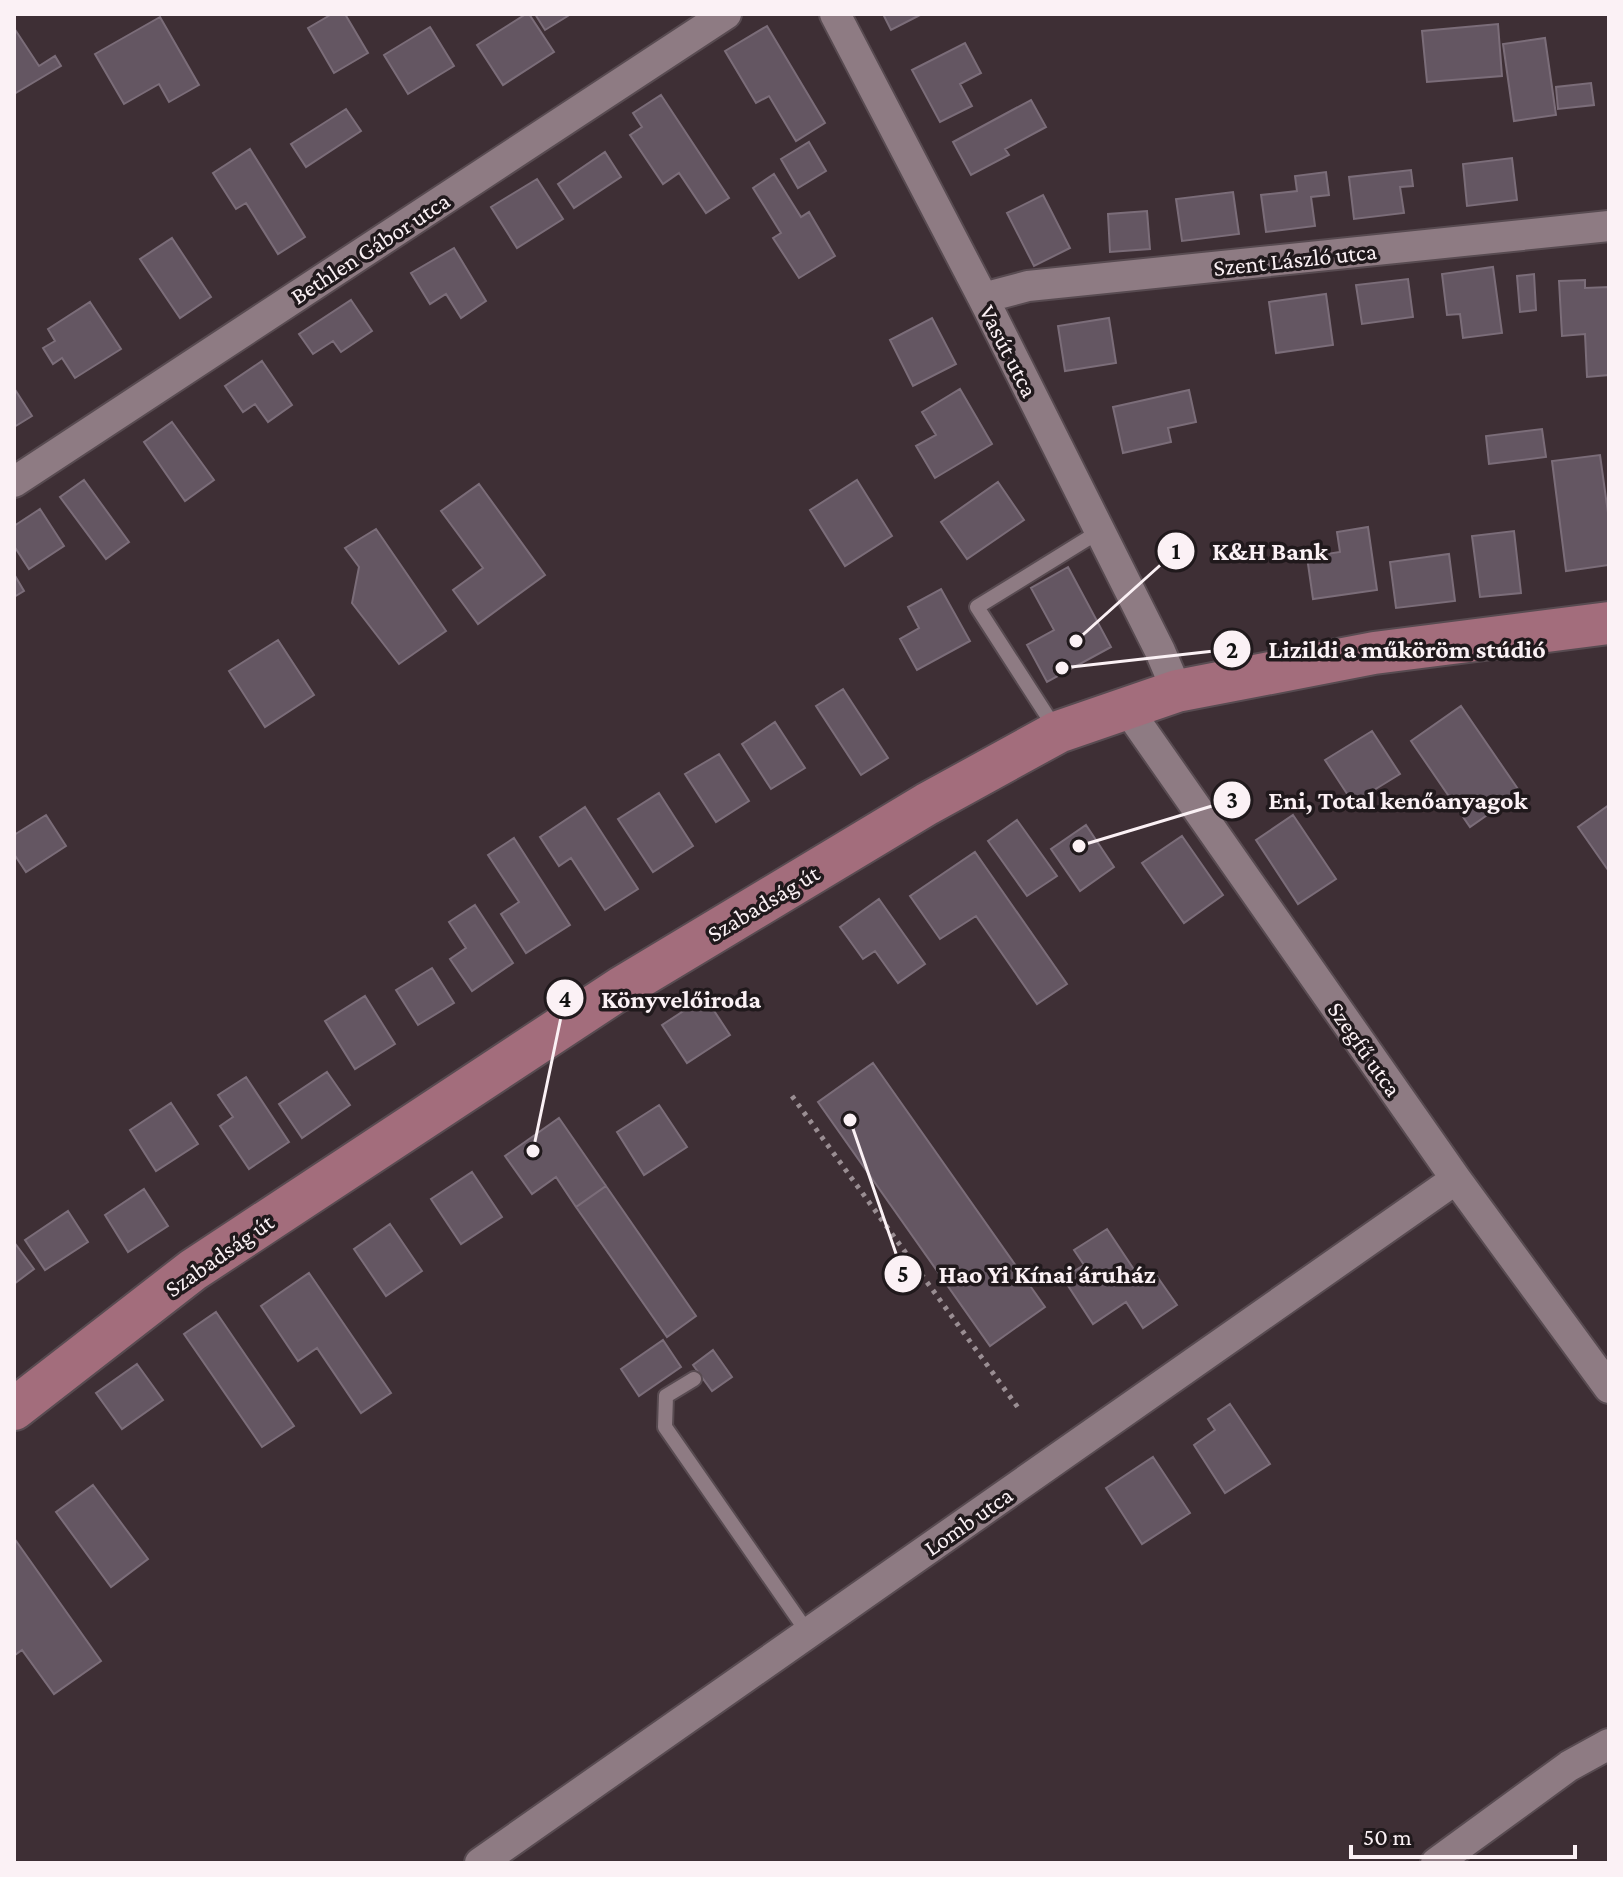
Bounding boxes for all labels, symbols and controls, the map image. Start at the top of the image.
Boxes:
street label: Bethlen Gábor utca [286,187,454,309]
street label: Szent László utca [1212,237,1378,281]
street label: Vasút utca [974,300,1044,402]
callout: K&H Bank [1156,526,1344,576]
text: 1 [1172,537,1181,564]
text: K&H Bank [1212,537,1329,566]
callout: Lizildi a műköröm stúdió [1212,624,1562,674]
text: Lizildi a műköröm stúdió [1268,635,1546,664]
text: 2 [1226,636,1238,663]
callout: Eni, Total kenőanyagok [1212,775,1544,825]
text: 3 [1226,786,1238,813]
text: Eni, Total kenőanyagok [1268,786,1529,815]
street label: Szabadság út [702,858,825,947]
callout: Könyvelőiroda [545,973,777,1023]
text: 4 [559,985,572,1012]
text: Könyvelőiroda [601,985,761,1014]
street label: Szegfű utca [1323,996,1407,1102]
street label: Szabadság út [160,1207,279,1302]
callout: Hao Yi Kínai áruház [883,1249,1172,1299]
text: 5 [897,1260,909,1287]
text: Hao Yi Kínai áruház [938,1260,1156,1289]
street label: Lomb utca [919,1481,1017,1561]
scale bar [1351,1809,1575,1859]
text: 50 m [1363,1823,1412,1850]

